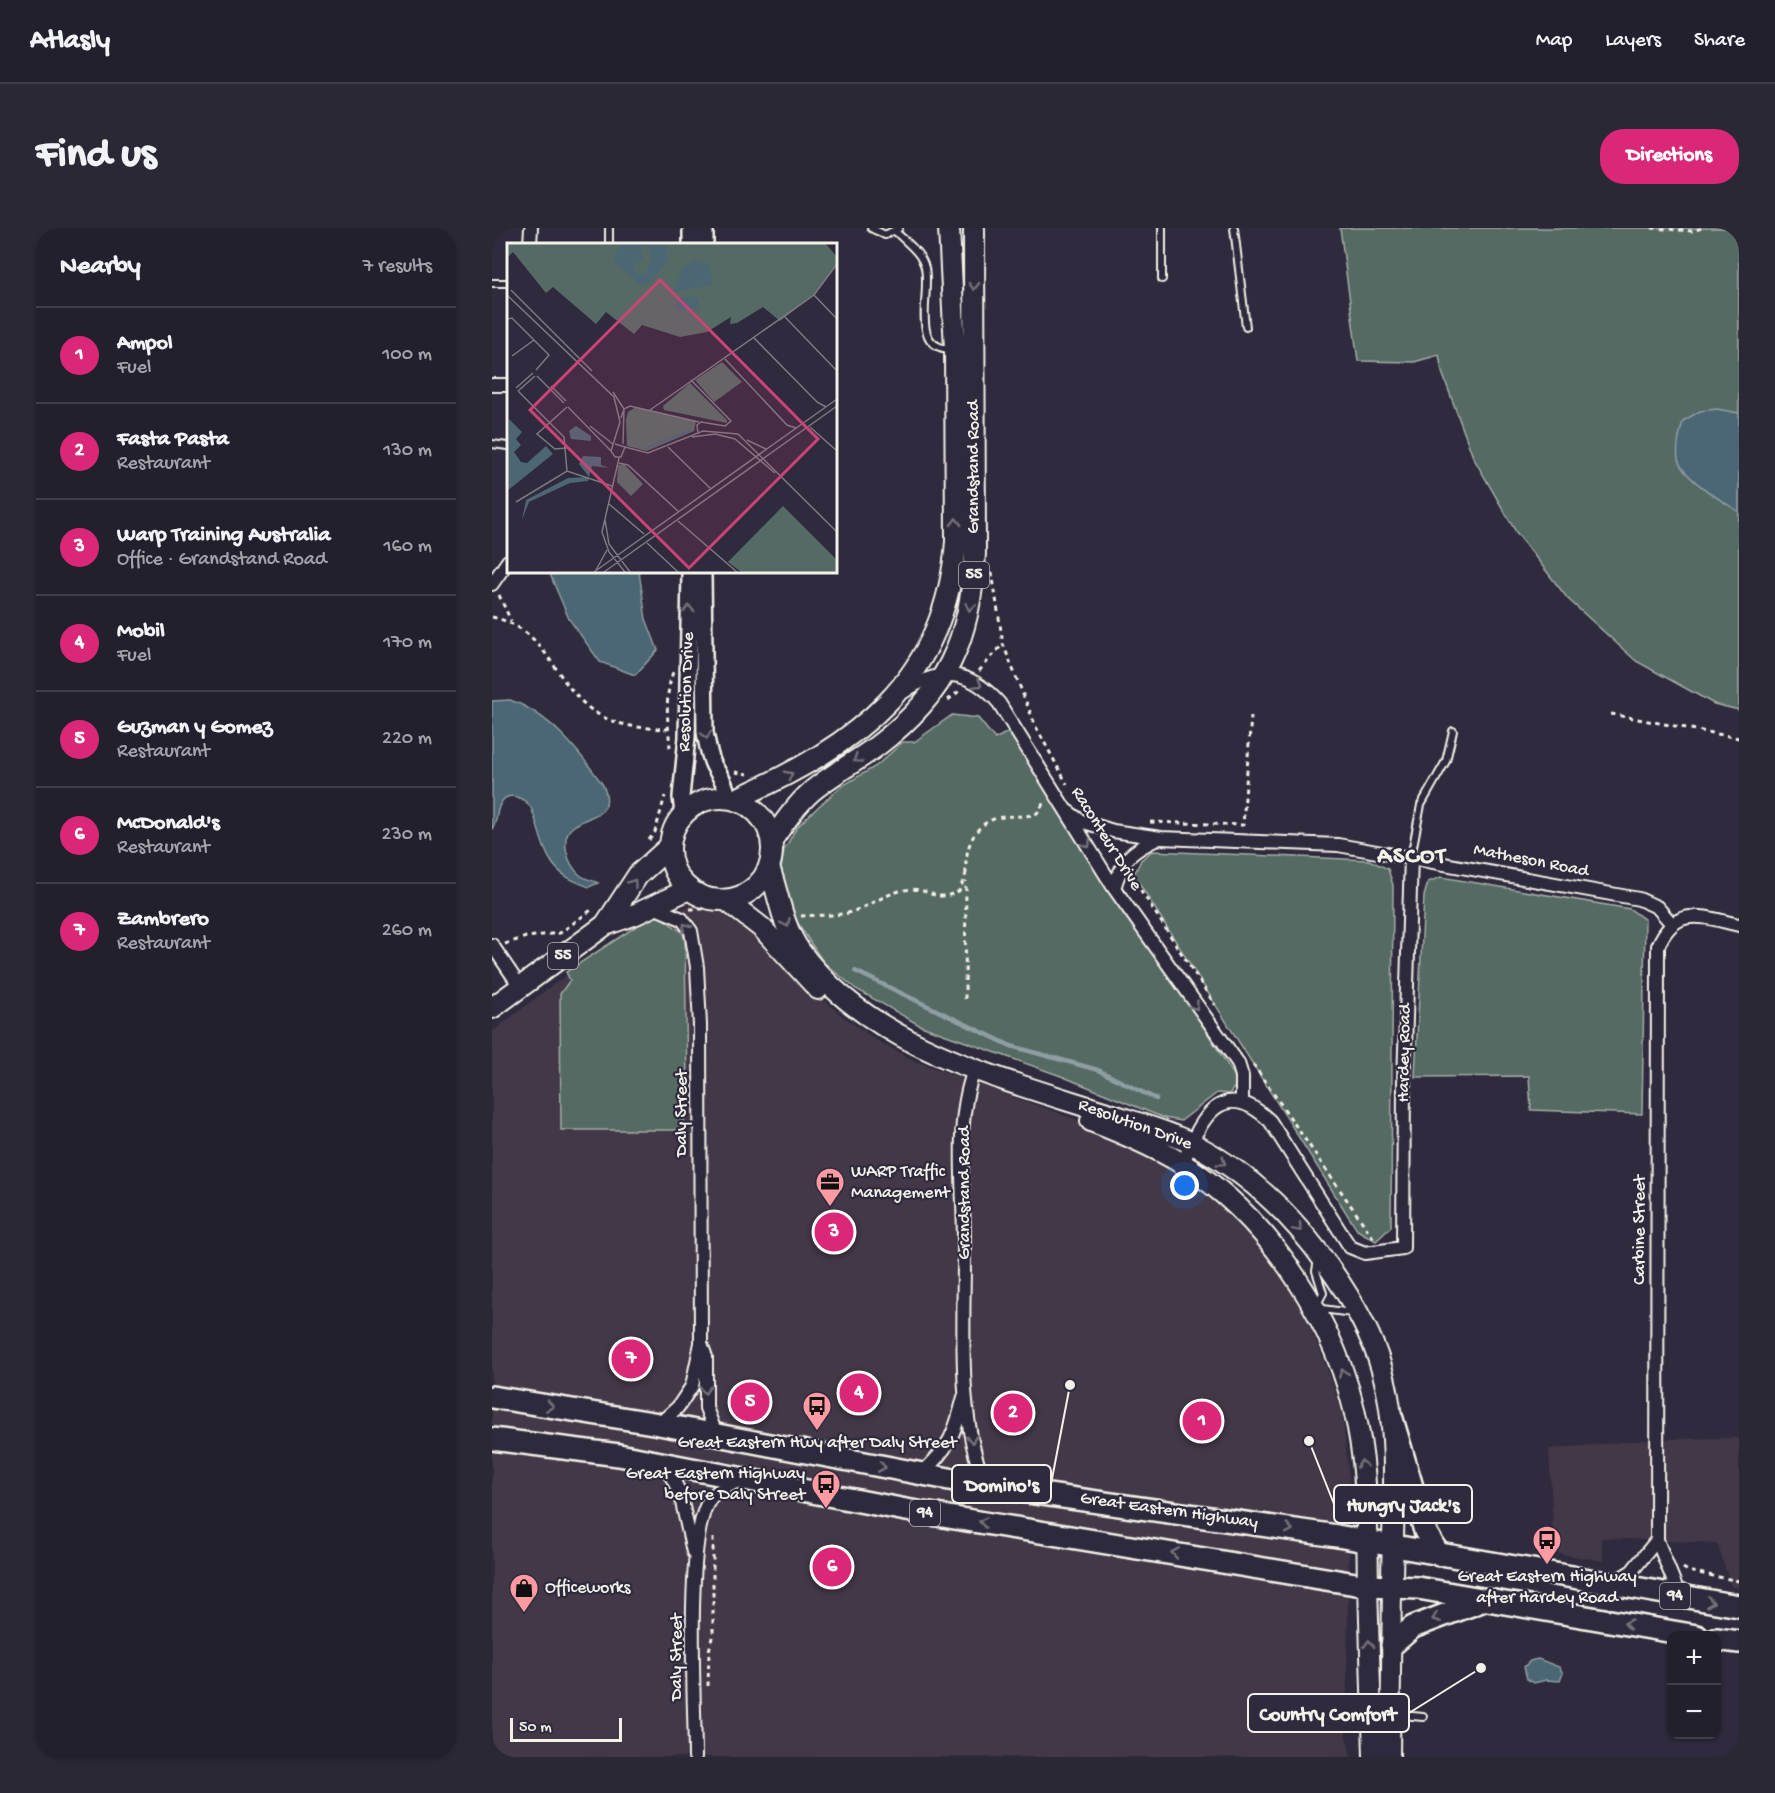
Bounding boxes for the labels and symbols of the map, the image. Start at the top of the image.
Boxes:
inset map [507,243,837,573]
one-way arrow [968,282,980,291]
street label: Grandstand Road [964,399,985,534]
one-way arrow [950,518,962,527]
road number: 55 [959,562,989,588]
one-way arrow [964,602,977,612]
one-way arrow [683,604,695,613]
street label: Resolution Drive [674,631,700,752]
one-way arrow [972,677,982,689]
one-way arrow [699,730,712,739]
one-way arrow [853,752,864,763]
one-way arrow [783,771,794,782]
street label: Raconteur Drive [1066,783,1147,895]
one-way arrow [1080,838,1092,848]
street label: Matheson Road [1472,840,1592,883]
district label: ASCOT [1376,843,1447,872]
one-way arrow [626,878,637,889]
one-way arrow [778,916,790,927]
one-way arrow [682,923,693,934]
road number: 55 [548,943,578,969]
one-way arrow [1188,1000,1199,1011]
street label: Hardey Road [1394,1002,1416,1103]
street label: Daly Street [672,1068,693,1157]
street label: Resolution Drive [1075,1095,1196,1156]
street label: Grandstand Road [955,1125,976,1260]
one-way arrow [1215,1155,1226,1166]
place label: WARP Traffic Management [851,1162,951,1204]
office icon: WARP Traffic Management [814,1166,846,1208]
your location [1170,1171,1199,1200]
street label: Carbine Street [1630,1174,1651,1285]
pin: 3 [814,1210,854,1254]
one-way arrow [1291,1221,1302,1232]
pin: 7 [612,1336,650,1382]
one-way arrow [1337,1368,1350,1379]
pin: 4 [840,1370,878,1416]
pin: 5 [730,1380,770,1424]
one-way arrow [699,1386,712,1395]
bus stop icon: Great Eastern Hwy after Daly Street [801,1390,833,1432]
pin: 2 [994,1390,1032,1436]
pin: 1 [1182,1398,1222,1444]
one-way arrow [545,1400,554,1412]
place label: Great Eastern Hwy after Daly Street [677,1433,958,1454]
one-way arrow [965,1434,977,1444]
one-way arrow [1356,1460,1369,1469]
one-way arrow [878,1461,887,1473]
place label: Great Eastern Highway before Daly Street [626,1464,807,1506]
callout: Domino's [952,1465,1051,1503]
bus stop icon: Great Eastern Highway before Daly Street [810,1468,842,1510]
text: Domino's [963,1476,1041,1499]
callout: Hungry Jack's [1334,1485,1472,1523]
street label: Great Eastern Highway [1079,1488,1259,1534]
text: Hungry Jack's [1346,1496,1461,1519]
road number: 94 [910,1500,940,1526]
one-way arrow [978,1516,988,1529]
one-way arrow [1284,1522,1293,1534]
bus stop icon: Great Eastern Highway after Hardey Road [1531,1524,1563,1566]
pin: 6 [812,1544,852,1590]
one-way arrow [1171,1547,1180,1559]
place label: Great Eastern Highway after Hardey Road [1457,1567,1637,1609]
shop icon: Officeworks [508,1572,540,1614]
place label: Officeworks [545,1578,632,1599]
road number: 94 [1660,1583,1690,1609]
one-way arrow [1705,1595,1714,1607]
one-way arrow [1432,1611,1442,1624]
street label: Daly Street [667,1612,688,1701]
one-way arrow [1623,1618,1633,1631]
one-way arrow [1363,1639,1376,1648]
callout: Country Comfort [1248,1694,1409,1732]
text: Country Comfort [1258,1705,1398,1728]
scale bar [510,1715,622,1742]

